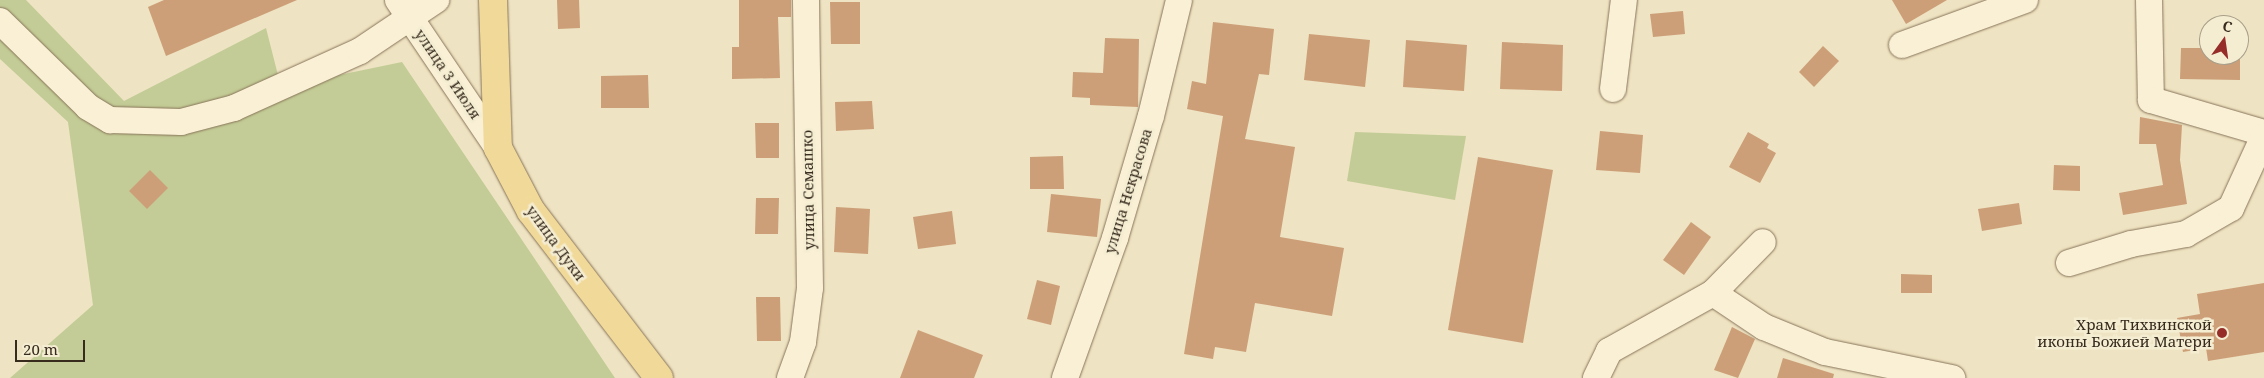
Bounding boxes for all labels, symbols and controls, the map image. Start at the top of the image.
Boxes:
north arrow [2199,15,2249,65]
text: С [2221,16,2234,36]
street label: улица 3 Июля [411,26,485,122]
street label: улица Некрасова [1100,126,1156,256]
street label: улица Семашко [798,130,818,250]
street label: улица Дуки [523,202,589,284]
place label: Храм Тихвинской иконы Божией Матери [2037,315,2212,350]
marker: Храм Тихвинской иконы Божией Матери [2216,327,2228,339]
scale bar [18,330,88,362]
text: 20 m [23,339,58,359]

